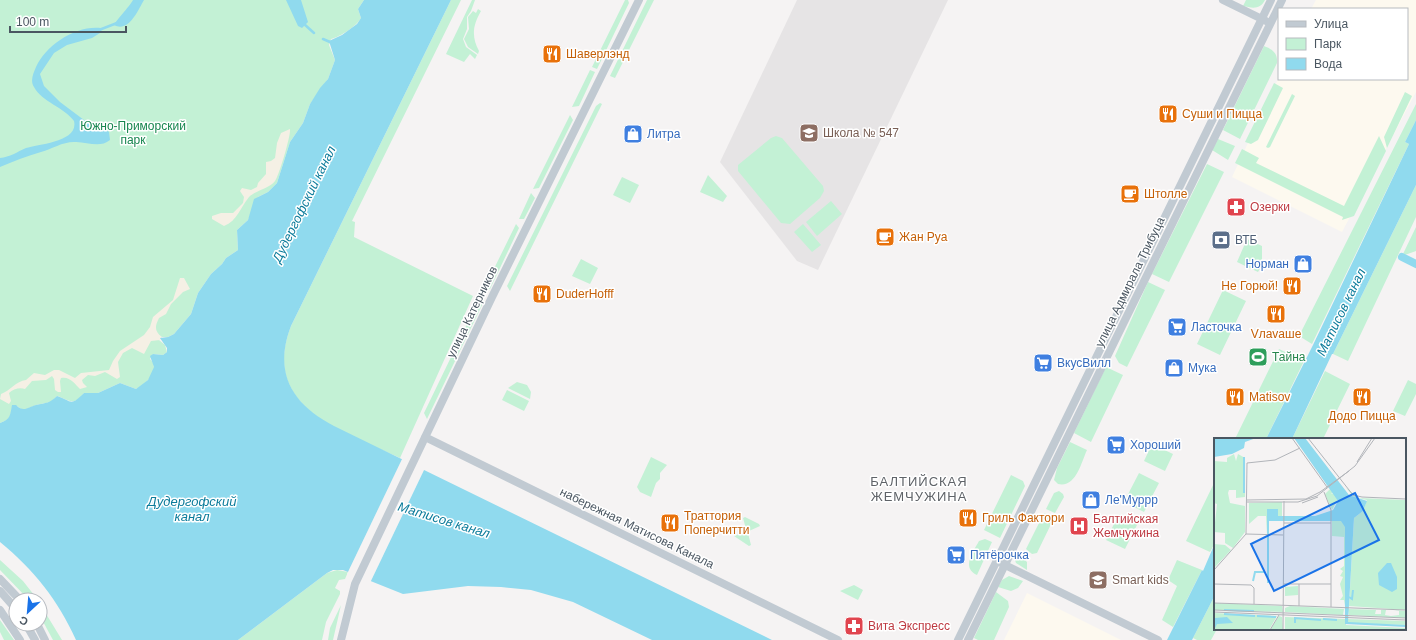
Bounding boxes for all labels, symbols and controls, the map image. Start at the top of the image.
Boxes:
scale bar [10,8,126,34]
legend [1278,8,1408,80]
text: 100 m [16,15,49,29]
text: Улица [1314,17,1348,31]
text: Парк [1314,37,1342,51]
restaurant icon: Шаверлэнд [541,43,563,65]
place label: Шаверлэнд [566,47,630,61]
text: Вода [1314,57,1342,71]
restaurant icon: Суши и Пицца [1157,103,1179,125]
place label: Суши и Пицца [1182,107,1262,121]
park label: Южно-Приморский парк [80,119,186,147]
school or university icon: Школа № 547 [798,122,820,144]
shop icon: Литра [622,123,644,145]
place label: Школа № 547 [823,126,899,140]
place label: Литра [647,127,681,141]
water label: Дудергофский канал [268,143,339,266]
cafe icon: Штолле [1119,183,1141,205]
place label: Штолле [1144,187,1188,201]
pharmacy icon: Озерки [1225,196,1247,218]
place label: Озерки [1250,200,1290,214]
street label: улица Адмирала Трибуца [1092,214,1168,349]
cafe icon: Жан Руа [874,226,896,248]
bank icon: ВТБ [1210,229,1232,251]
place label: Жан Руа [899,230,948,244]
place label: ВТБ [1235,233,1258,247]
shop icon: Норман [1292,253,1314,275]
place label: Норман [1245,257,1289,271]
street label: улица Катерников [444,264,500,360]
water label: Матисов канал [1313,265,1369,358]
restaurant icon: Не Горюй! [1281,275,1303,297]
place label: Не Горюй! [1221,279,1278,293]
restaurant icon: DuderHofff [531,283,553,305]
place label: DuderHofff [556,287,614,301]
restaurant icon: Vлаvаше [1265,303,1287,325]
supermarket icon: Ласточка [1166,316,1188,338]
place label: Ласточка [1191,320,1242,334]
place label: Vлаvаше [1251,327,1302,341]
sports icon: Тайна [1247,346,1269,368]
place label: Тайна [1272,350,1306,364]
supermarket icon: ВкусВилл [1032,352,1054,374]
place label: ВкусВилл [1057,356,1111,370]
shop icon: Мука [1163,357,1185,379]
place label: Мука [1188,361,1217,375]
restaurant icon: Matisov [1224,386,1246,408]
restaurant icon: Додо Пицца [1351,386,1373,408]
place label: Matisov [1249,390,1290,404]
place label: Додо Пицца [1328,409,1396,423]
supermarket icon: Хороший [1105,434,1127,456]
place label: Хороший [1130,438,1181,452]
inset map [1214,438,1406,630]
district label: БАЛТИЙСКАЯ ЖЕМЧУЖИНА [870,474,968,504]
street label: набережная Матисова Канала [558,485,717,572]
shop icon: Ле'Муррр [1080,489,1102,511]
place label: Ле'Муррр [1105,493,1158,507]
water label: Дудергофский канал [146,494,236,524]
water label: Матисов канал [396,499,492,541]
restaurant icon: Гриль Фактори [957,507,979,529]
place label: Траттория Поперчитти [684,509,750,537]
place label: Гриль Фактори [982,511,1064,525]
restaurant icon: Траттория Поперчитти [659,512,681,534]
place label: Балтийская Жемчужина [1093,512,1160,540]
hospital icon: Балтийская Жемчужина [1068,515,1090,537]
supermarket icon: Пятёрочка [945,544,967,566]
place label: Пятёрочка [970,548,1029,562]
school or university icon: Smart kids [1087,569,1109,591]
place label: Smart kids [1112,573,1169,587]
north arrow [8,592,48,632]
text: С [17,614,30,628]
pharmacy icon: Вита Экспресс [843,615,865,637]
place label: Вита Экспресс [868,619,950,633]

